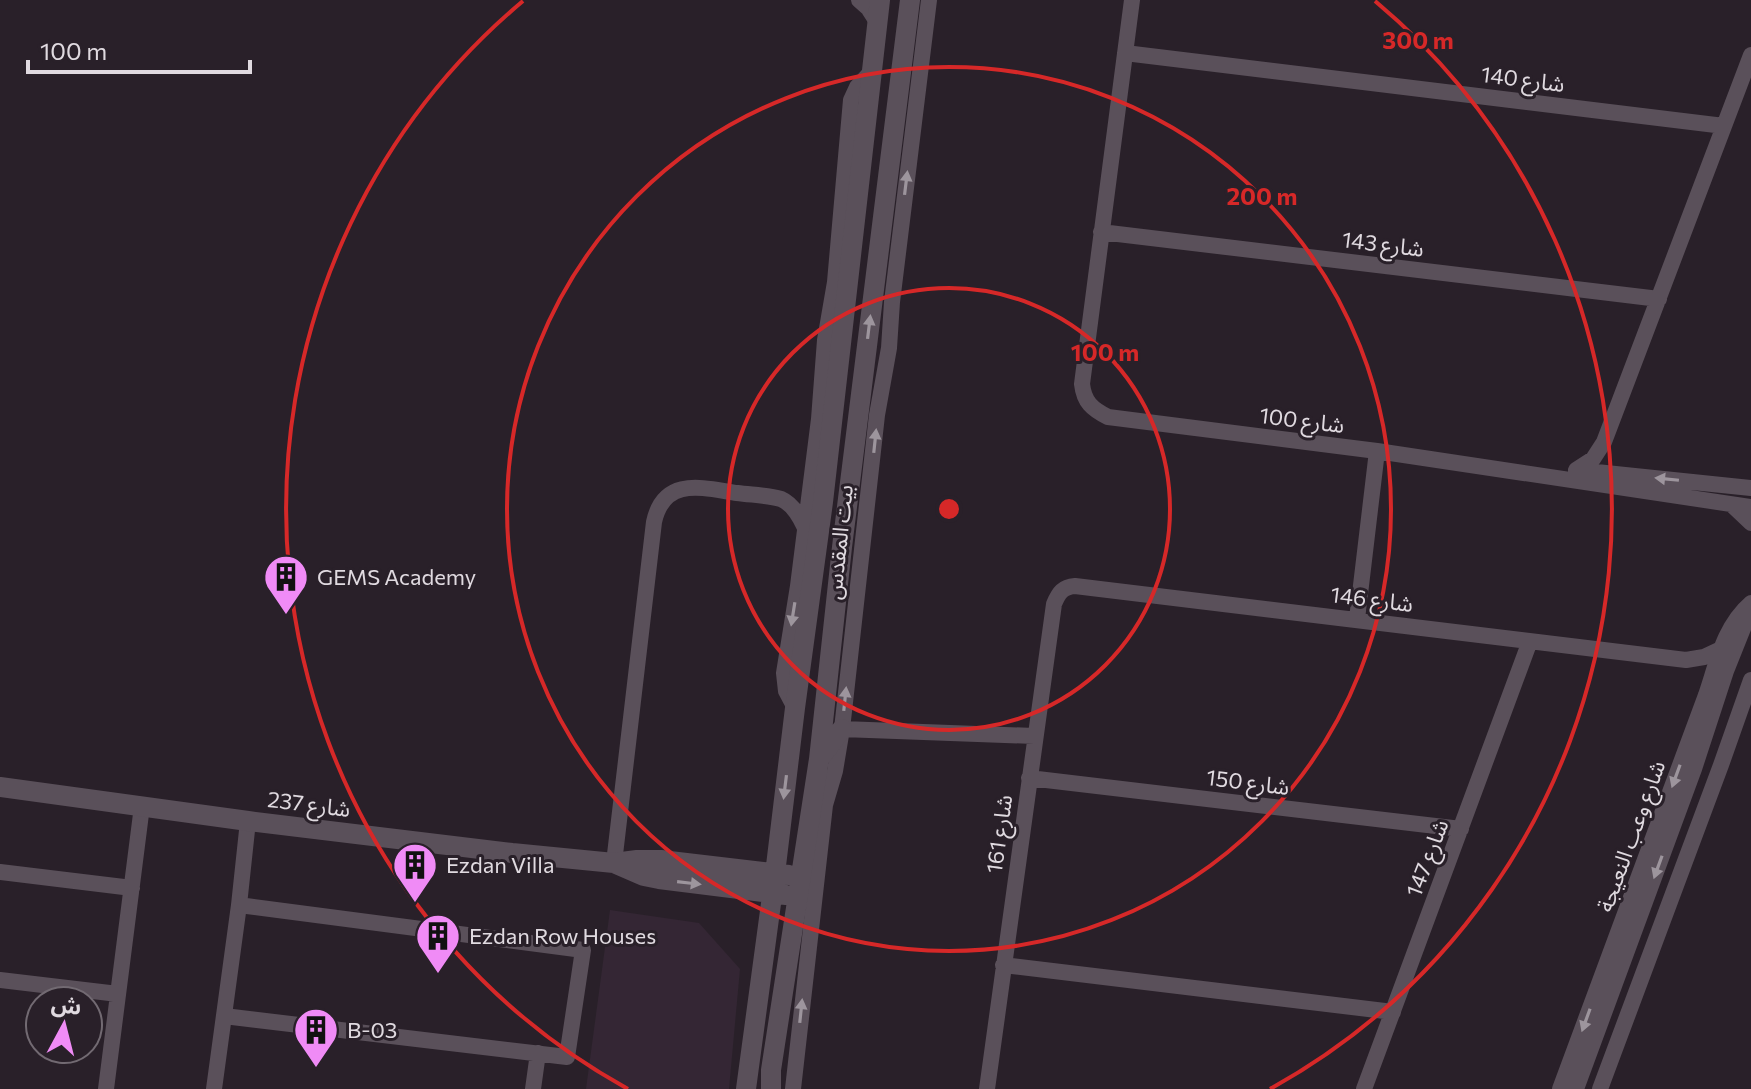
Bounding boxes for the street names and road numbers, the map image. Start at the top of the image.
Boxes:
street label: شارع 140 [1479,60,1566,101]
street label: شارع 143 [1340,225,1426,266]
street label: شارع 100 [1258,401,1346,442]
street label: بيت المقدس [819,483,858,601]
street label: شارع 146 [1329,580,1415,621]
street label: شارع وعب النعيجة [1591,756,1674,917]
street label: شارع 150 [1204,763,1291,804]
street label: شارع 237 [266,785,352,826]
street label: شارع 161 [980,793,1021,876]
street label: شارع 147 [1399,815,1457,902]

